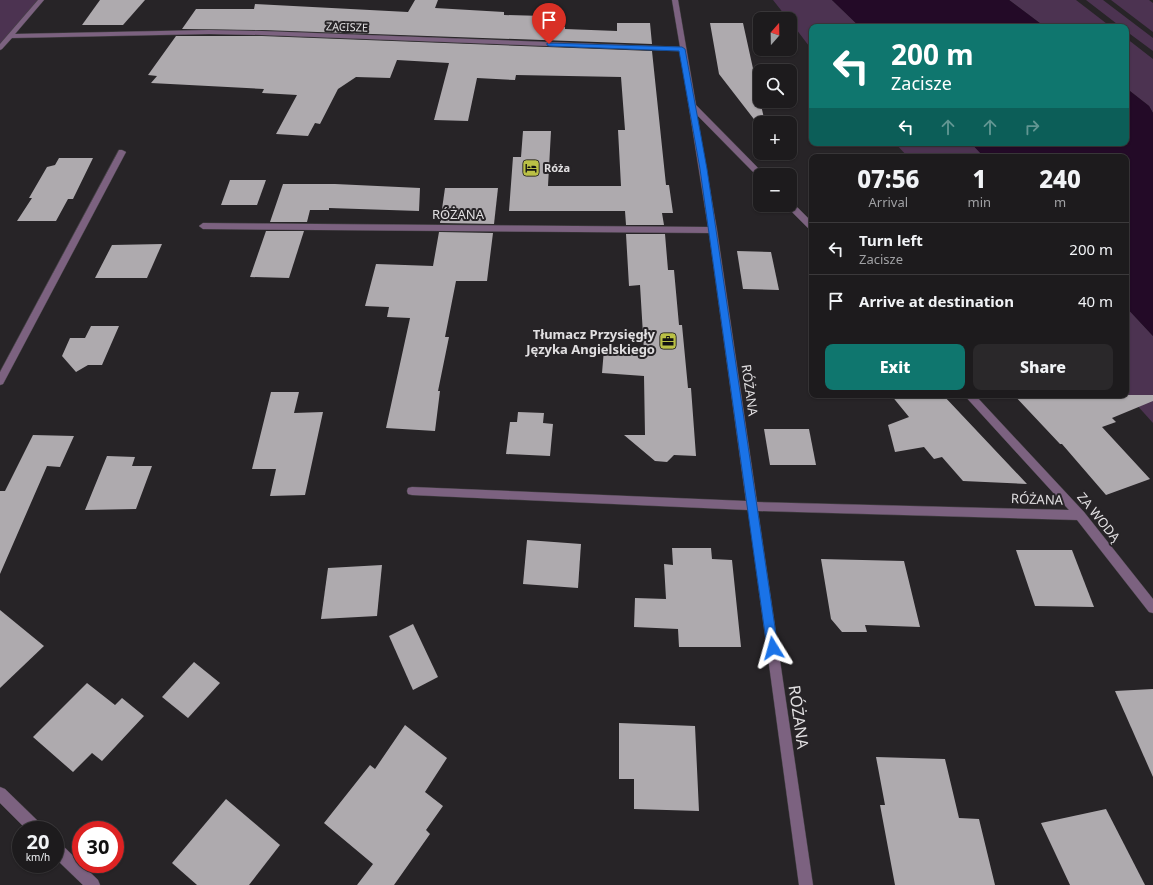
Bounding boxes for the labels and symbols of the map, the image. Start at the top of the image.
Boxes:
pin [532,3,566,44]
north arrow [753,12,797,56]
street label: ZACISZE [326,18,368,35]
hotel icon: Róża [521,158,541,178]
place label: Róża [544,160,570,175]
street label: RÓŻANA [432,205,485,223]
place label: Tłumacz Przysięgły Języka Angielskiego [525,325,656,358]
office icon: Tłumacz Przysięgły Języka Angielskiego [658,331,678,351]
street label: RÓŻANA [737,363,763,418]
street label: ZA WODĄ [1074,488,1125,546]
street label: RÓŻANA [1011,489,1064,509]
position arrow [752,627,794,669]
street label: RÓŻANA [784,684,814,751]
speed limit sign: 30 [72,821,124,873]

